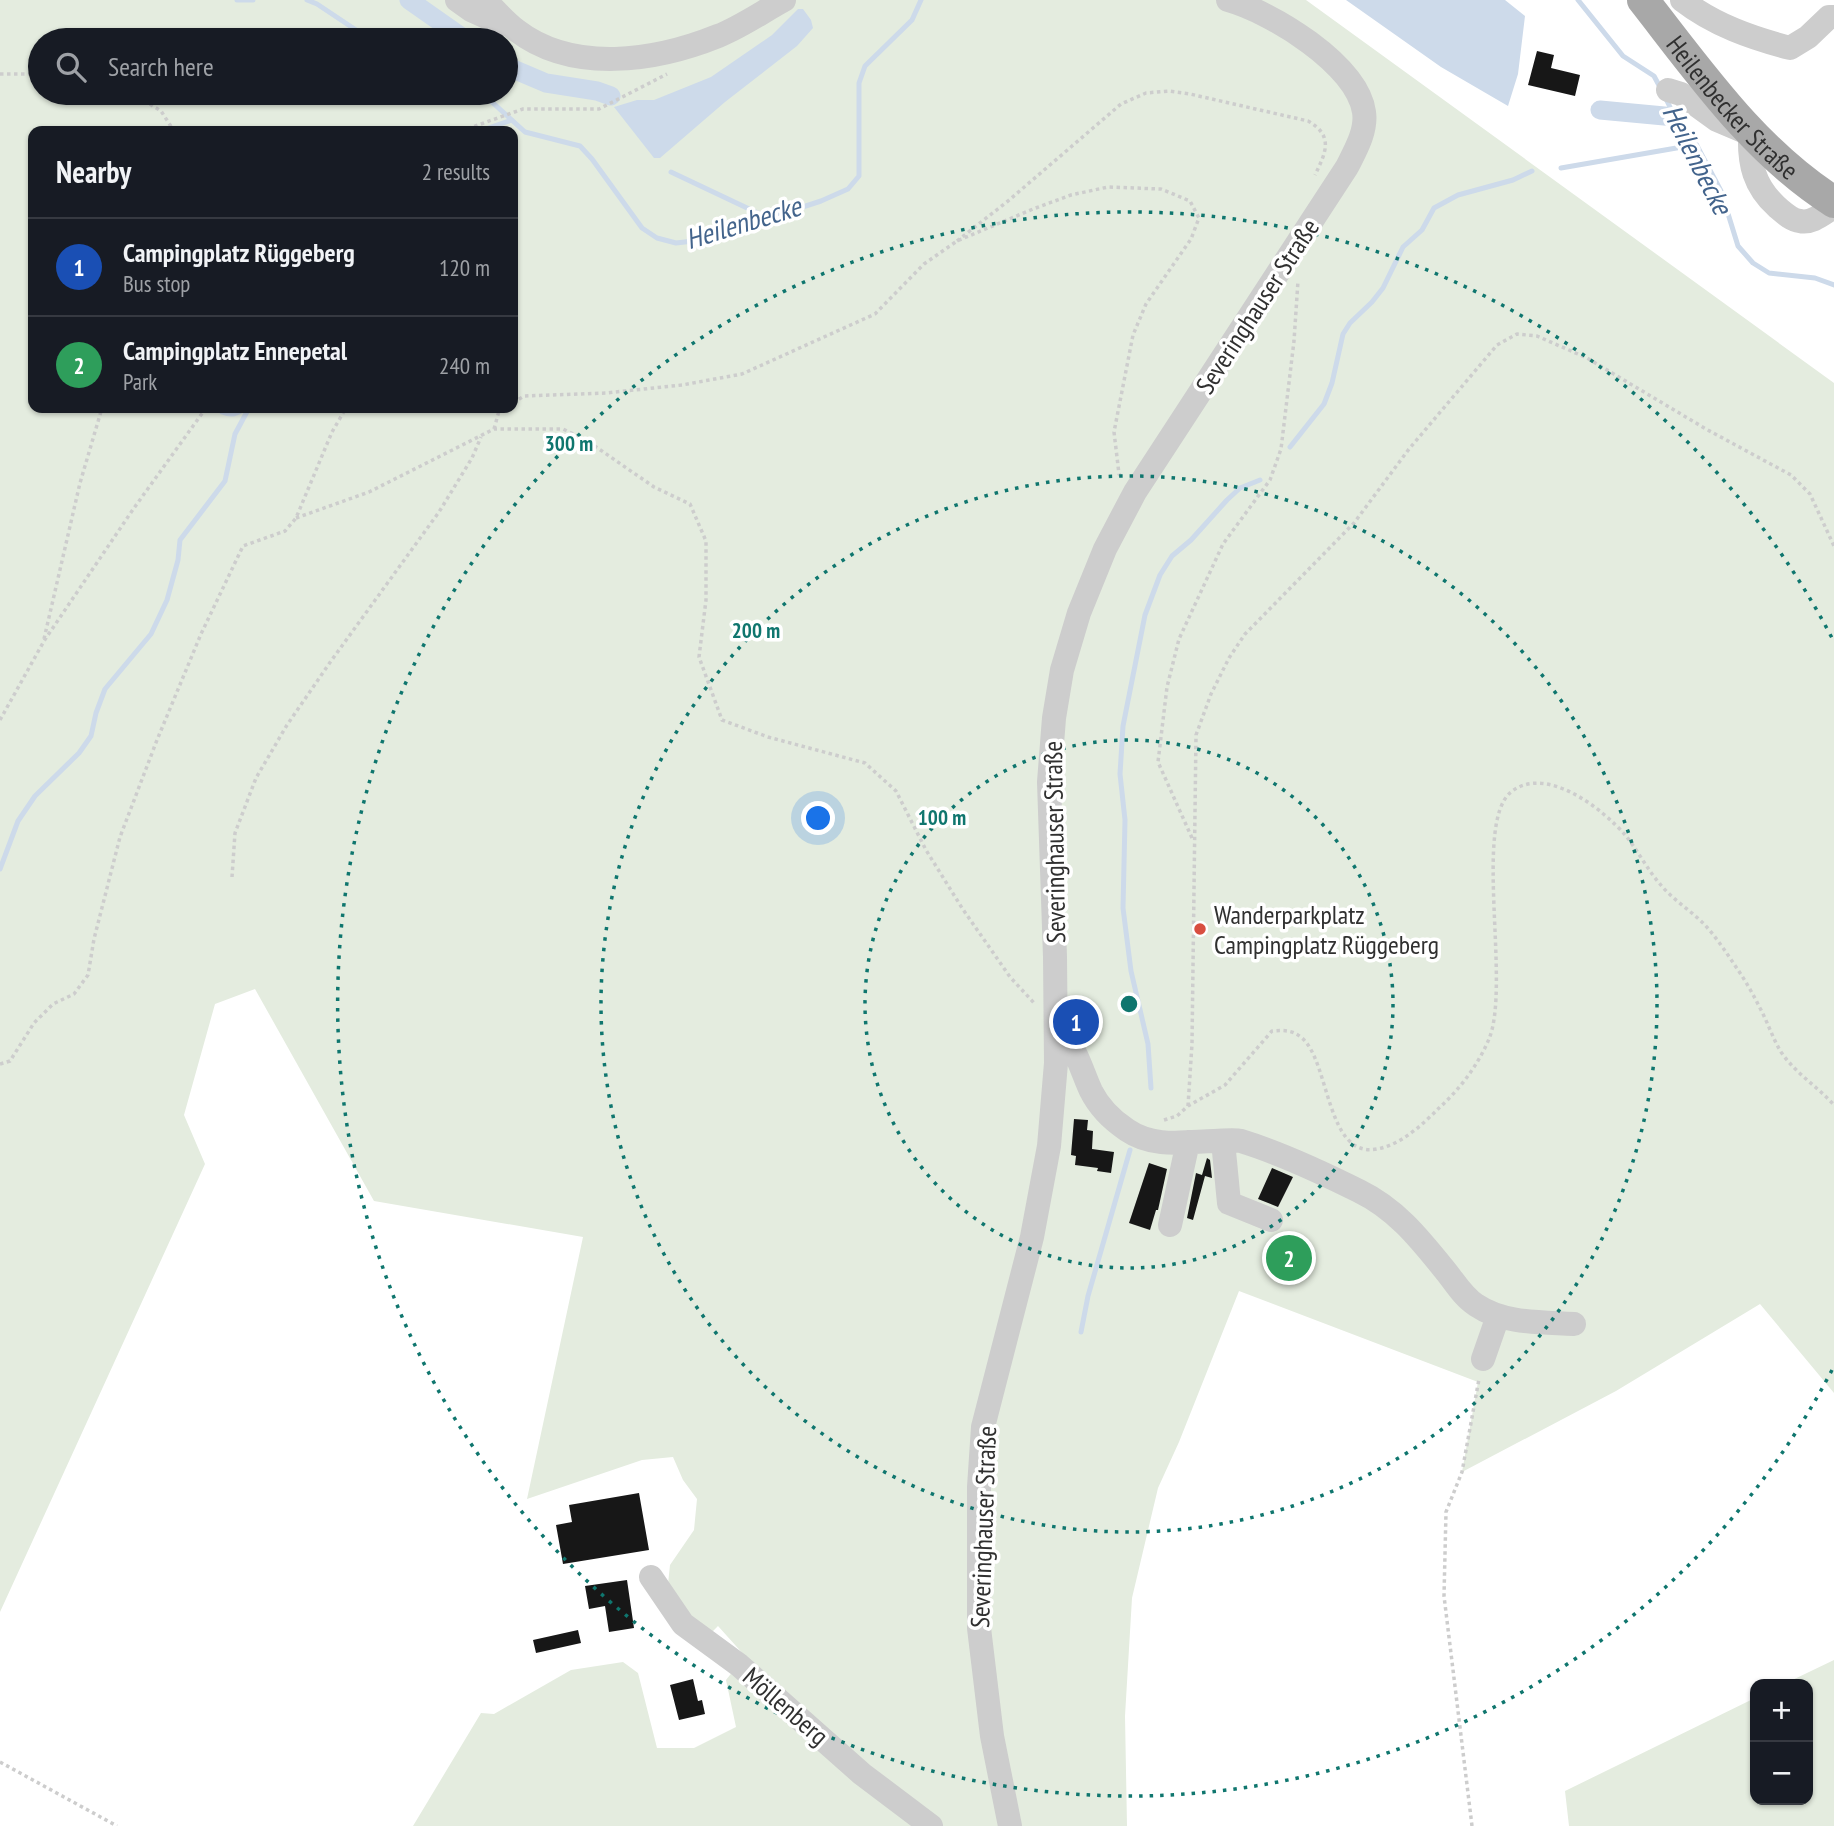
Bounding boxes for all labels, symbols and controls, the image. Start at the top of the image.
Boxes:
street label: Heilenbecker Straße [1663,27,1807,183]
search box [28,28,518,105]
icon: search [52,48,90,86]
text: Search here [108,50,214,83]
water label: Heilenbecke [1656,99,1740,219]
text: Nearby [56,152,131,191]
text: 2 results [422,157,490,186]
water label: Heilenbecke [681,186,807,257]
street label: Severinghauser Straße [1188,212,1326,400]
text: Campingplatz Rüggeberg [123,236,355,269]
text: 1 [74,253,85,282]
text: 120 m [439,253,490,282]
text: Bus stop [123,269,190,298]
text: Campingplatz Ennepetal [123,334,347,367]
text: 2 [74,351,85,380]
text: 240 m [439,351,490,380]
text: Park [123,367,157,396]
text: 300 m [545,430,593,457]
text: 200 m [732,617,780,644]
street label: Severinghauser Straße [1036,741,1072,943]
your location [801,801,835,835]
text: 100 m [918,804,966,831]
place label: Wanderparkplatz Campingplatz Rüggeberg [1214,898,1439,961]
marker: Wanderparkplatz Campingplatz Rüggeberg [1192,921,1208,937]
centre of rings [1117,992,1141,1016]
pin: 1 [1053,996,1099,1048]
pin: 2 [1266,1232,1312,1284]
street label: Severinghauser Straße [963,1425,1003,1629]
street label: Möllenberg [737,1660,835,1752]
map controls [1750,1679,1813,1805]
button: + [1750,1679,1813,1742]
button: − [1750,1742,1813,1805]

